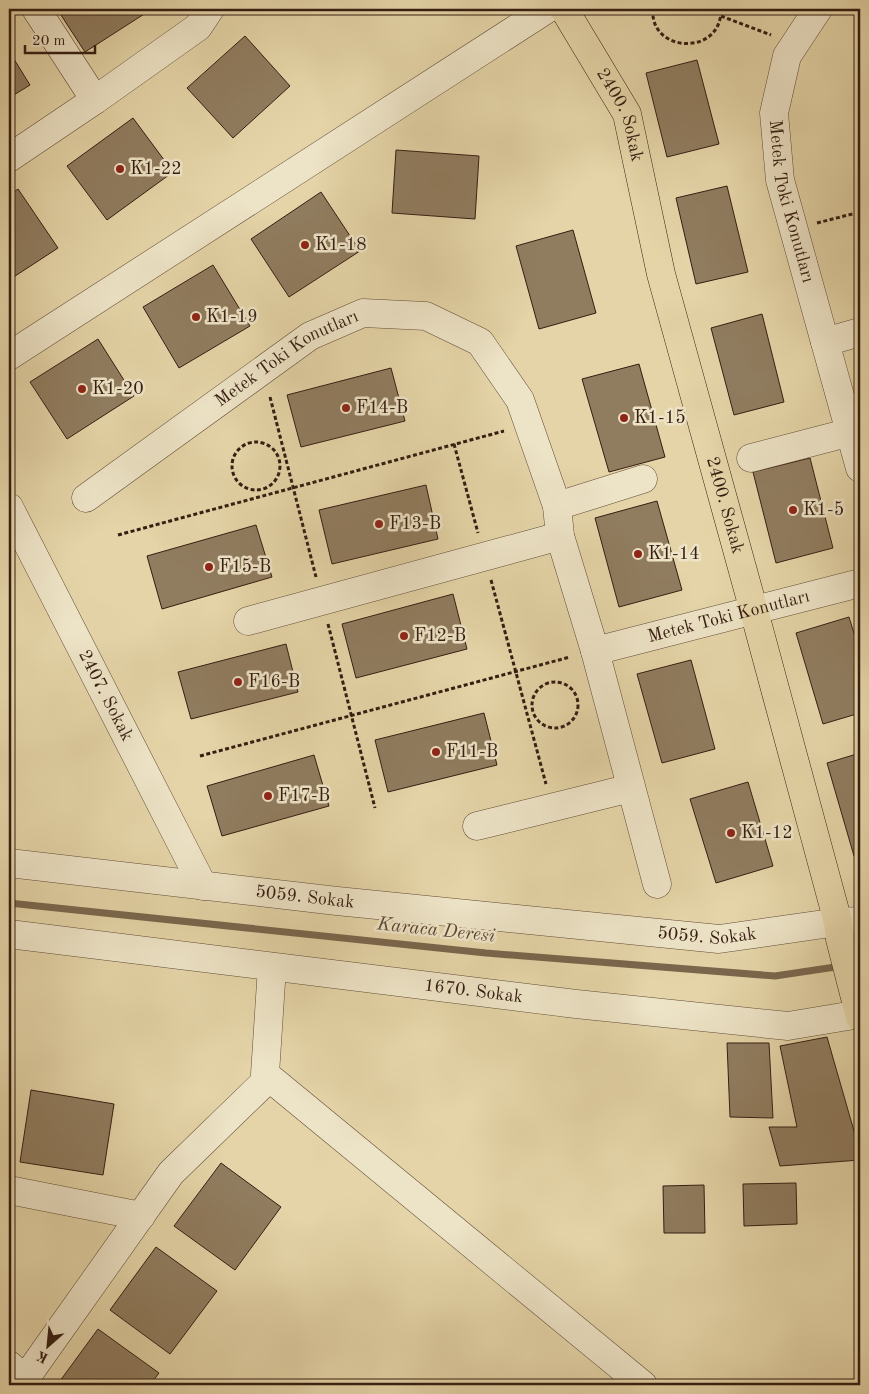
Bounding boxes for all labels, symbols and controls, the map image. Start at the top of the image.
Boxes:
scale bar [25,22,95,54]
text: 20 m [32,34,66,49]
street label: 2400. Sokak [593,65,646,163]
street label: Metek Toki Konutları [766,119,817,285]
place label: K1-22 [130,160,182,178]
marker: K1-22 [114,163,126,175]
place label: K1-18 [315,236,367,254]
marker: K1-18 [299,239,311,251]
street label: Metek Toki Konutları [212,307,361,411]
place label: K1-19 [206,308,258,326]
marker: K1-19 [190,311,202,323]
place label: K1-20 [92,380,144,398]
marker: K1-20 [76,383,88,395]
place label: F14-B [356,399,408,417]
marker: F14-B [340,402,352,414]
place label: K1-15 [634,409,686,427]
marker: K1-15 [618,412,630,424]
street label: 2400. Sokak [703,455,747,556]
place label: K1-5 [803,501,844,519]
marker: K1-5 [787,504,799,516]
place label: F13-B [389,515,441,533]
marker: F13-B [373,518,385,530]
place label: K1-14 [648,545,700,563]
marker: K1-14 [632,548,644,560]
place label: F15-B [219,558,271,576]
marker: F15-B [203,561,215,573]
street label: Metek Toki Konutları [646,587,812,646]
place label: F12-B [414,627,466,645]
marker: F12-B [398,630,410,642]
street label: 2407. Sokak [75,647,136,744]
place label: F16-B [248,673,300,691]
marker: F16-B [232,676,244,688]
place label: F11-B [446,743,498,761]
marker: F11-B [430,746,442,758]
place label: F17-B [278,787,330,805]
marker: F17-B [262,790,274,802]
place label: K1-12 [741,824,793,842]
marker: K1-12 [725,827,737,839]
street label: 5059. Sokak [254,883,355,912]
water label: Karaca Deresi [375,915,497,947]
street label: 5059. Sokak [656,924,758,948]
street label: 1670. Sokak [423,976,524,1006]
north arrow [22,1322,72,1372]
text: K [34,1348,51,1365]

